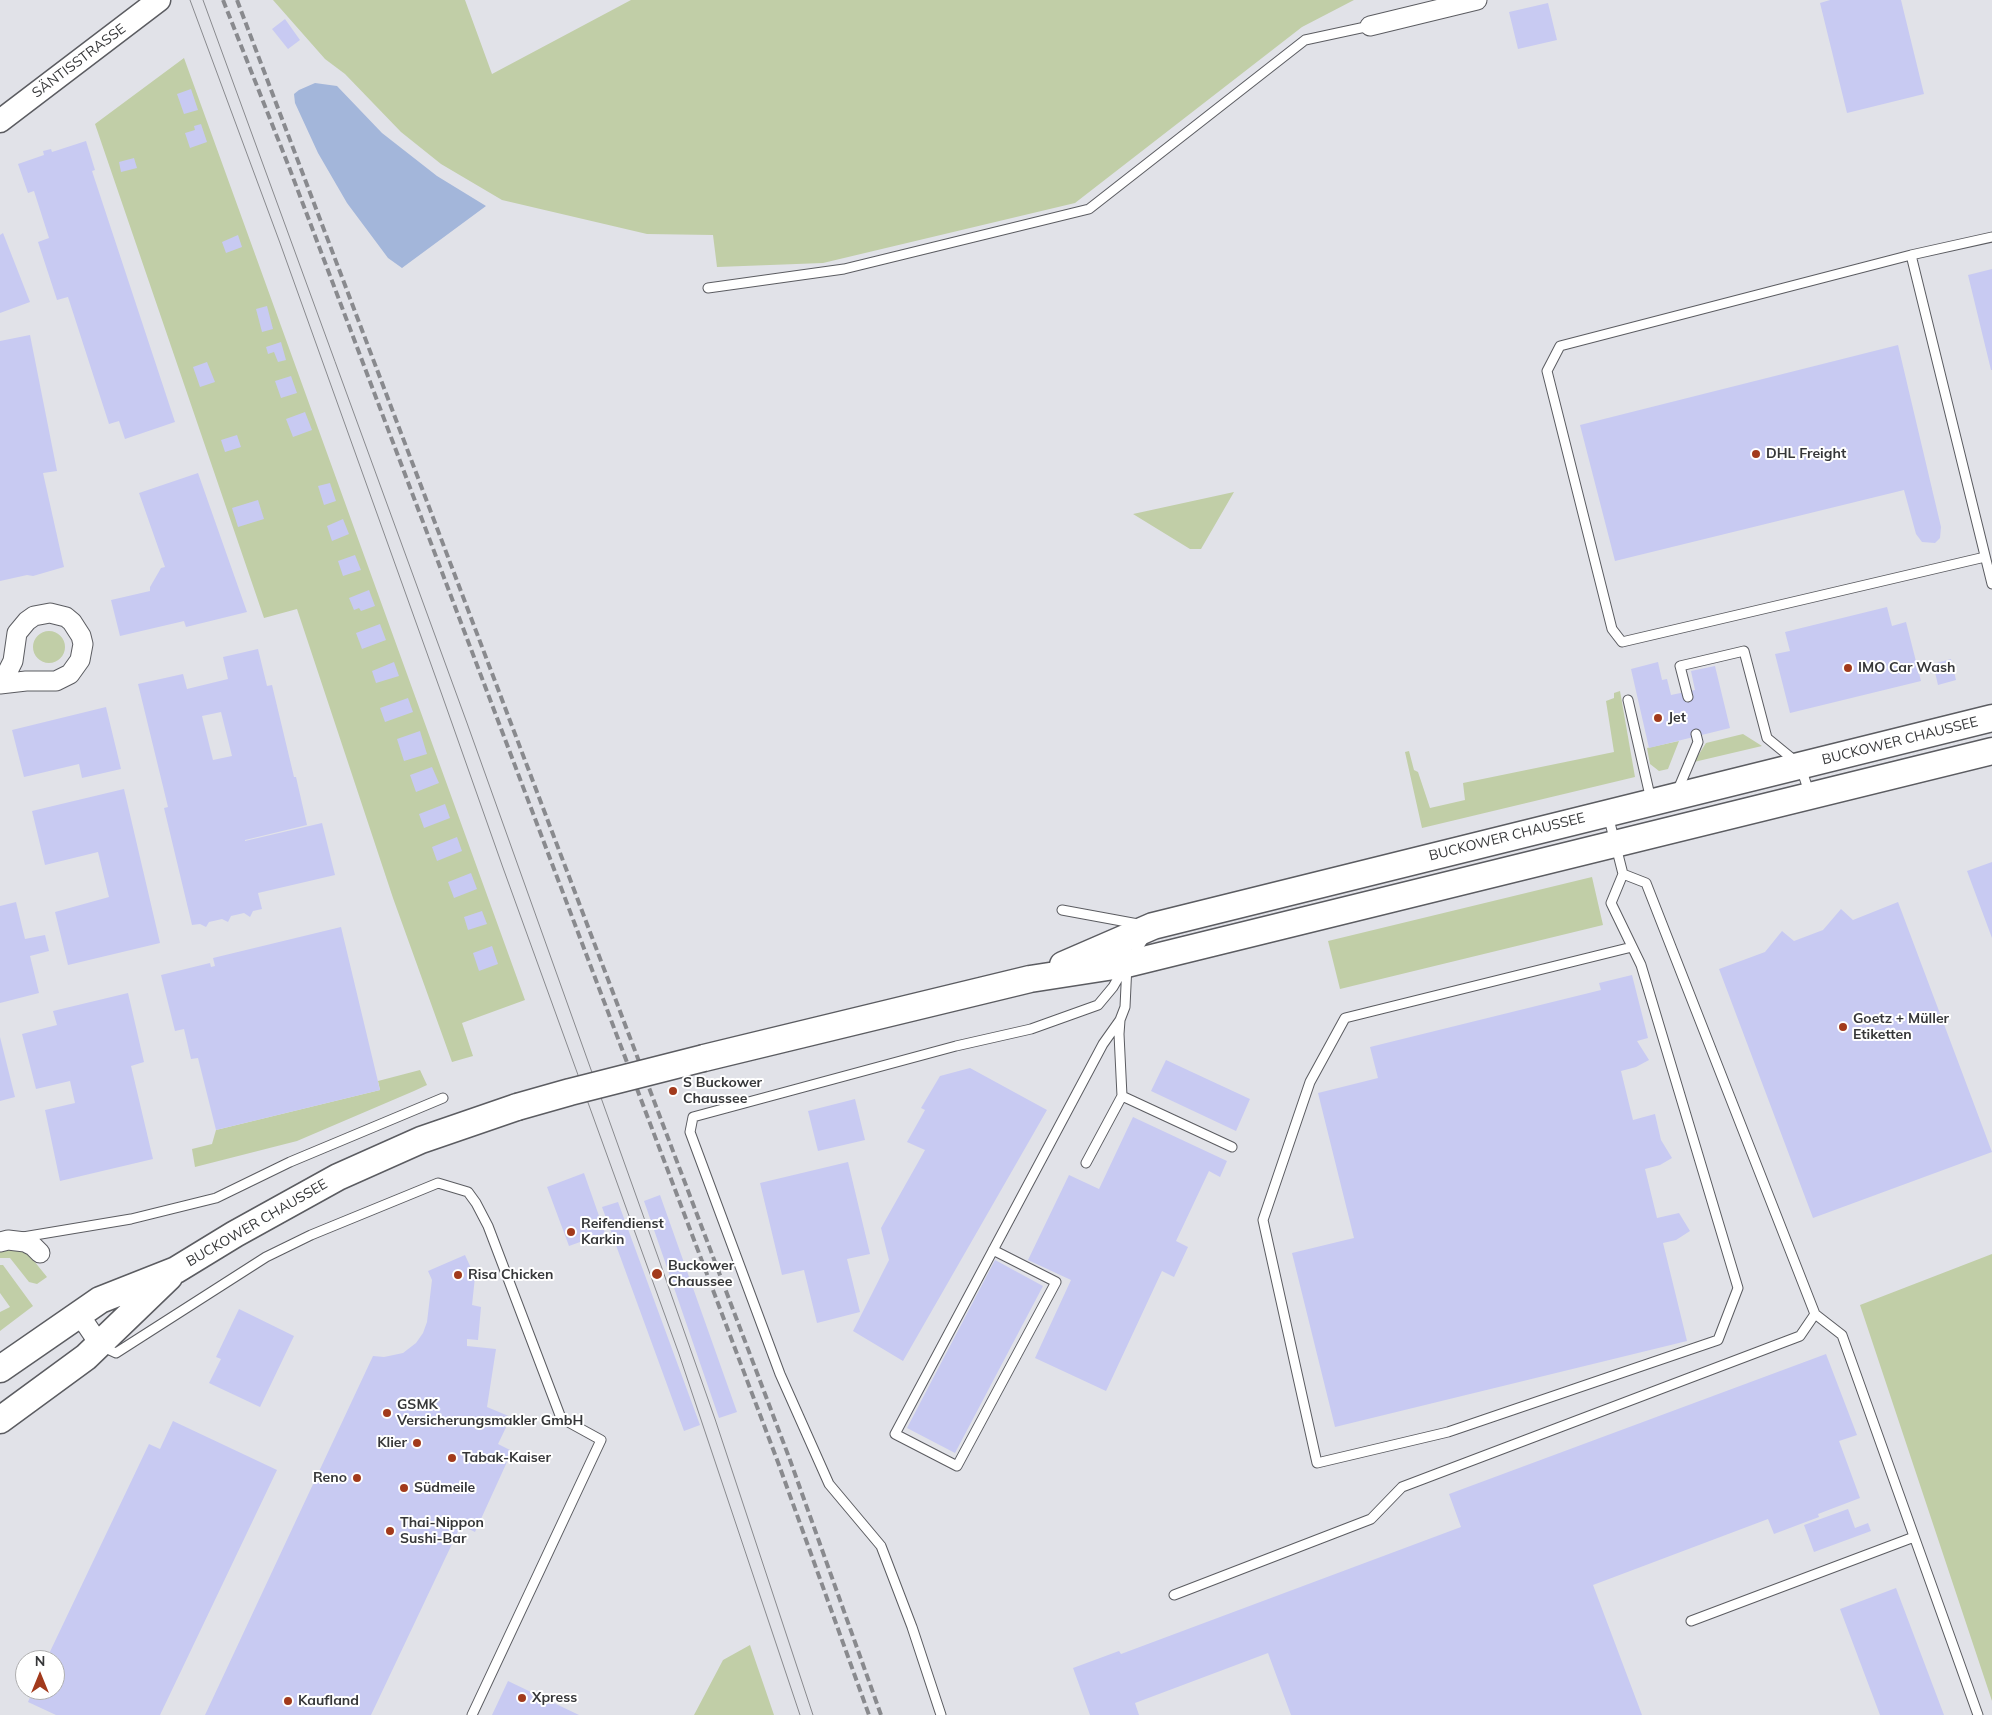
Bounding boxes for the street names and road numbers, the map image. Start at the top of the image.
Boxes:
street label: SÄNTISSTRASSE [29,20,129,102]
street label: BUCKOWER CHAUSSEE [1820,713,1980,769]
street label: BUCKOWER CHAUSSEE [1427,809,1587,865]
street label: BUCKOWER CHAUSSEE [183,1176,331,1270]

